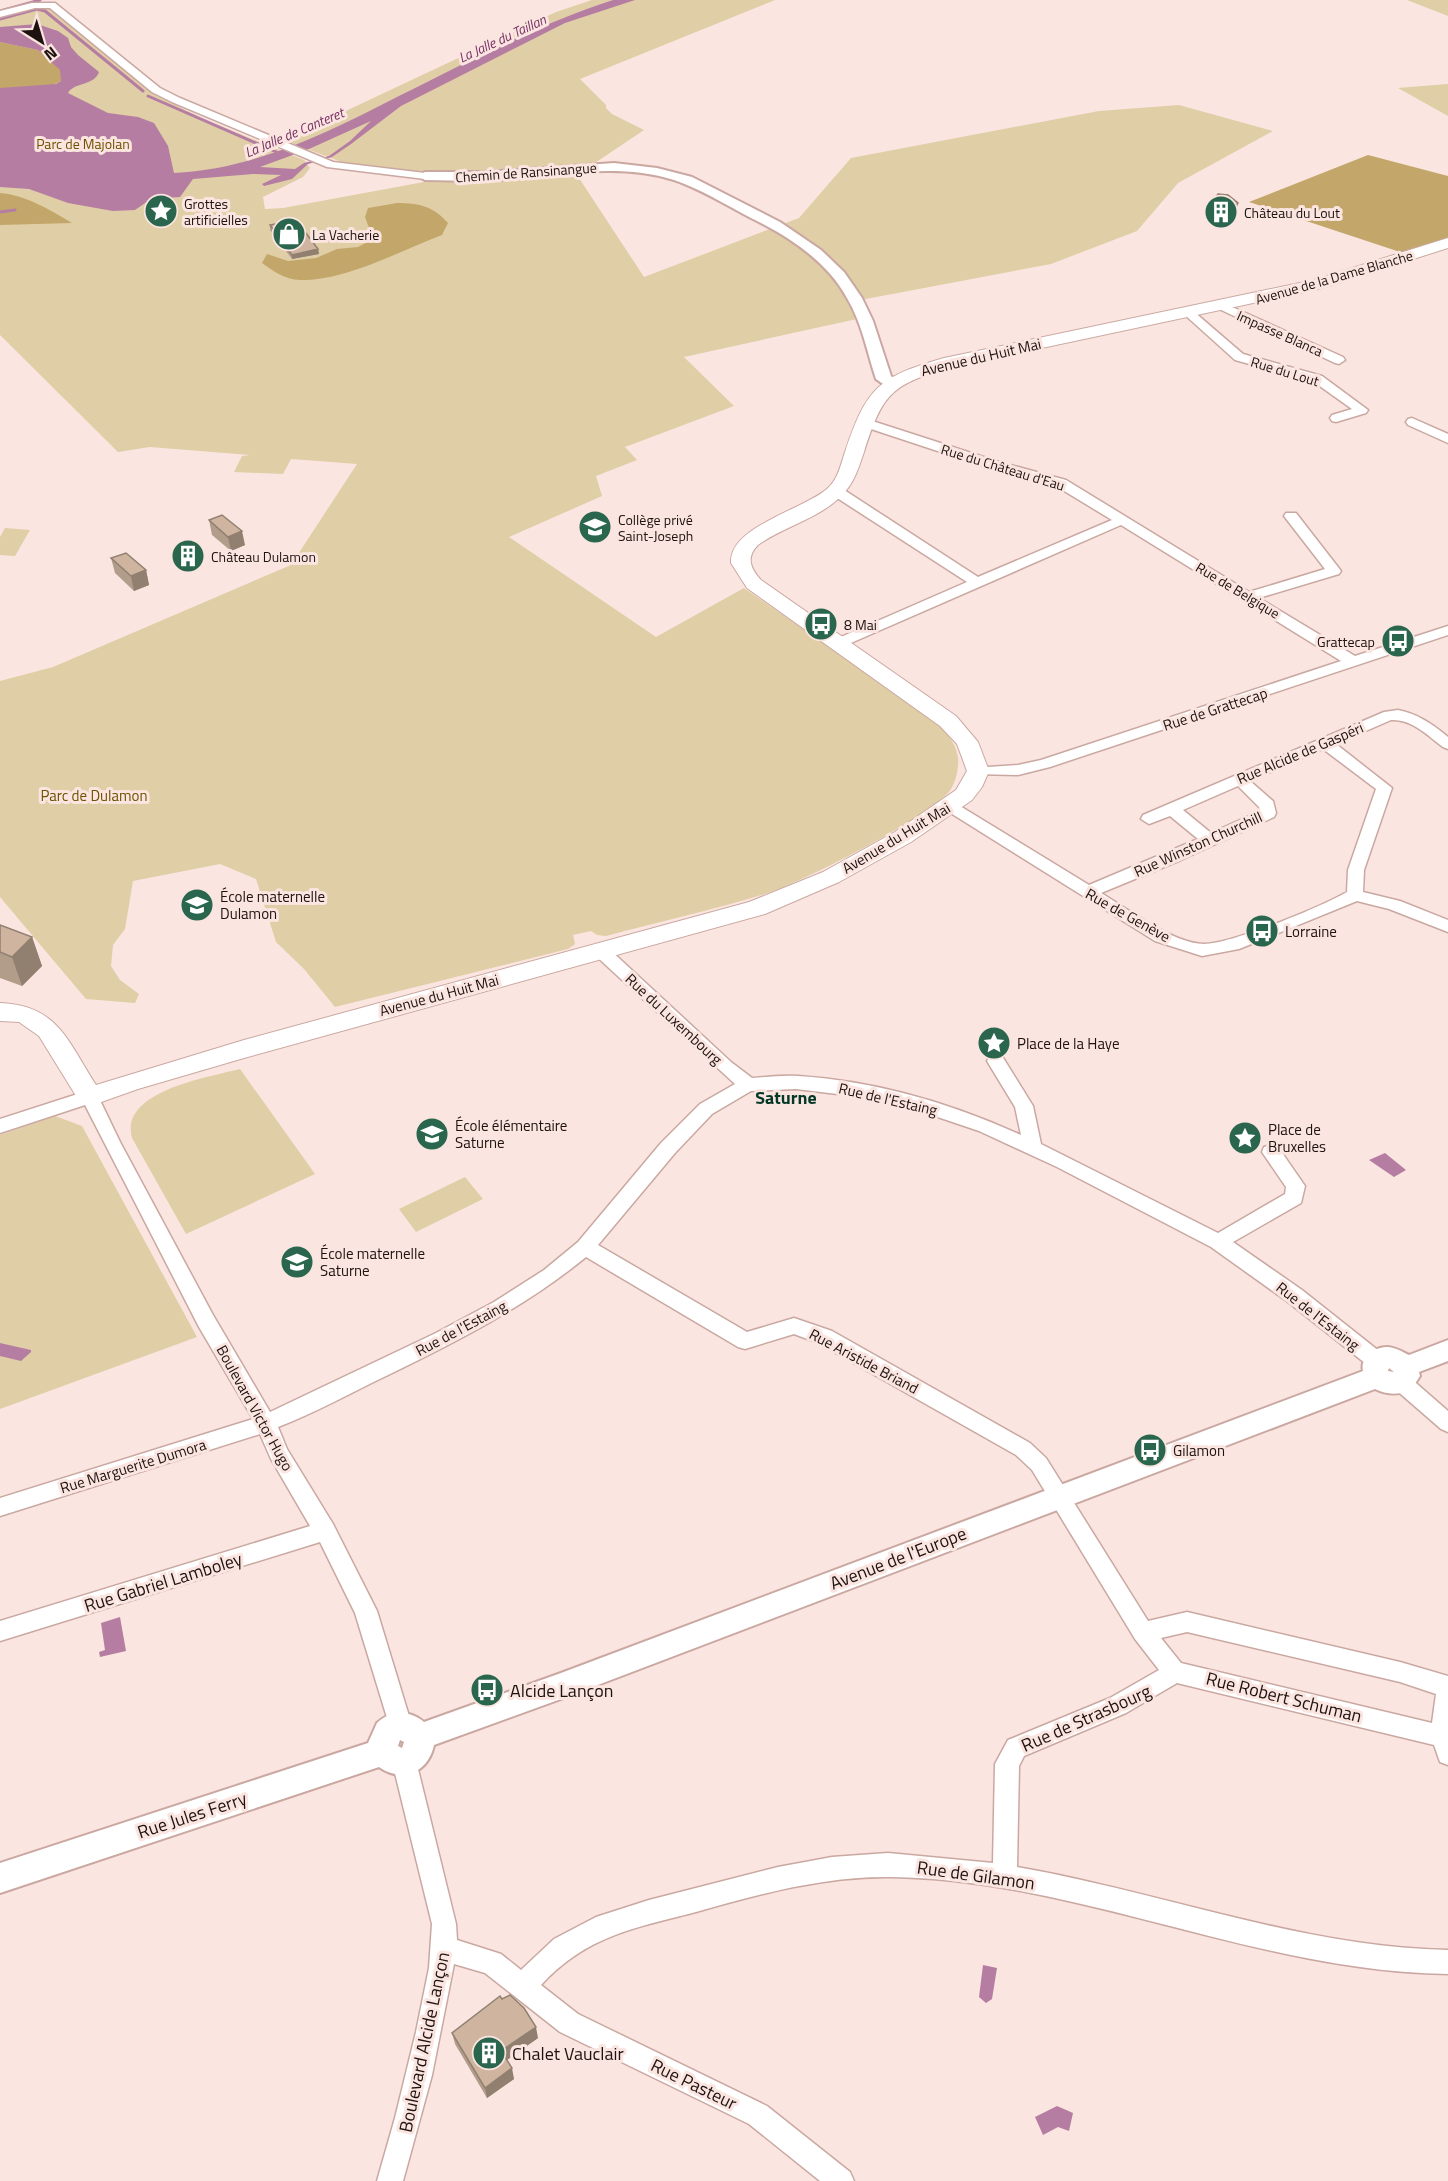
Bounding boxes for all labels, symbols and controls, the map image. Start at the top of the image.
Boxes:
water label: La Jalle du Taillan [455,8,550,68]
north arrow [12,12,72,72]
text: N [39,41,63,67]
water label: La Jalle de Canteret [241,101,348,162]
park label: Parc de Majolan [36,133,130,154]
street label: Chemin de Ransinangue [455,157,597,187]
place icon: Grottes artificielles [143,193,179,229]
place label: Grottes artificielles [184,193,248,230]
building icon: Château du Lout [1203,194,1239,230]
place label: Château du Lout [1244,202,1340,223]
shop icon: La Vacherie [271,216,307,252]
place label: La Vacherie [312,224,379,245]
street label: Avenue de la Dame Blanche [1253,244,1415,310]
street label: Impasse Blanca [1234,305,1326,361]
street label: Avenue du Huit Mai [919,332,1043,382]
street label: Rue du Lout [1248,351,1322,391]
street label: Rue du Château d'Eau [939,438,1067,496]
school or university icon: Collège privé Saint-Joseph [577,509,613,545]
place label: Collège privé Saint-Joseph [618,509,693,546]
building icon: Château Dulamon [170,538,206,574]
place label: Château Dulamon [211,546,316,567]
street label: Rue de Belgique [1192,557,1284,623]
bus stop icon: 8 Mai [803,606,839,642]
place label: 8 Mai [844,614,877,635]
bus stop icon: Grattecap [1380,623,1416,659]
place label: Grattecap [1317,631,1375,652]
street label: Rue de Grattecap [1160,681,1270,737]
street label: Rue Alcide de Gaspéri [1233,716,1367,790]
park label: Parc de Dulamon [40,784,148,807]
street label: Avenue du Huit Mai [837,797,955,879]
street label: Rue Winston Churchill [1130,805,1266,883]
street label: Rue de Genève [1081,882,1175,948]
place label: École maternelle Dulamon [220,885,325,925]
school or university icon: École maternelle Dulamon [179,887,215,923]
bus stop icon: Lorraine [1244,913,1280,949]
place label: Lorraine [1285,920,1337,943]
street label: Avenue du Huit Mai [377,968,501,1022]
street label: Rue du Luxembourg [620,968,728,1070]
place icon: Place de la Haye [976,1025,1012,1061]
place label: Place de la Haye [1017,1032,1120,1055]
street label: Rue de l'Estaing [836,1076,940,1122]
district label: Saturne [755,1084,817,1111]
place label: École élémentaire Saturne [455,1114,567,1154]
school or university icon: École élémentaire Saturne [414,1116,450,1152]
place label: Place de Bruxelles [1268,1118,1326,1158]
place icon: Place de Bruxelles [1227,1120,1263,1156]
place label: École maternelle Saturne [320,1242,425,1282]
school or university icon: École maternelle Saturne [279,1244,315,1280]
street label: Rue de l'Estaing [1271,1276,1365,1356]
street label: Rue de l'Estaing [411,1294,511,1362]
street label: Rue Aristide Briand [805,1322,923,1400]
street label: Boulevard Victor Hugo [211,1341,299,1475]
bus stop icon: Gilamon [1132,1432,1168,1468]
street label: Rue Marguerite Dumora [57,1433,209,1499]
place label: Gilamon [1173,1439,1225,1462]
street label: Avenue de l'Europe [826,1520,970,1596]
street label: Rue Gabriel Lamboley [81,1545,246,1619]
street label: Rue Robert Schuman [1203,1665,1365,1729]
bus stop icon: Alcide Lançon [469,1672,505,1708]
place label: Alcide Lançon [510,1677,613,1704]
street label: Rue de Strasbourg [1017,1677,1155,1759]
street label: Rue Jules Ferry [134,1785,250,1845]
street label: Rue de Gilamon [915,1853,1037,1897]
street label: Boulevard Alcide Lançon [392,1949,456,2135]
building icon: Chalet Vauclair [471,2035,507,2071]
place label: Chalet Vauclair [512,2040,624,2067]
street label: Rue Pasteur [646,2052,742,2116]

